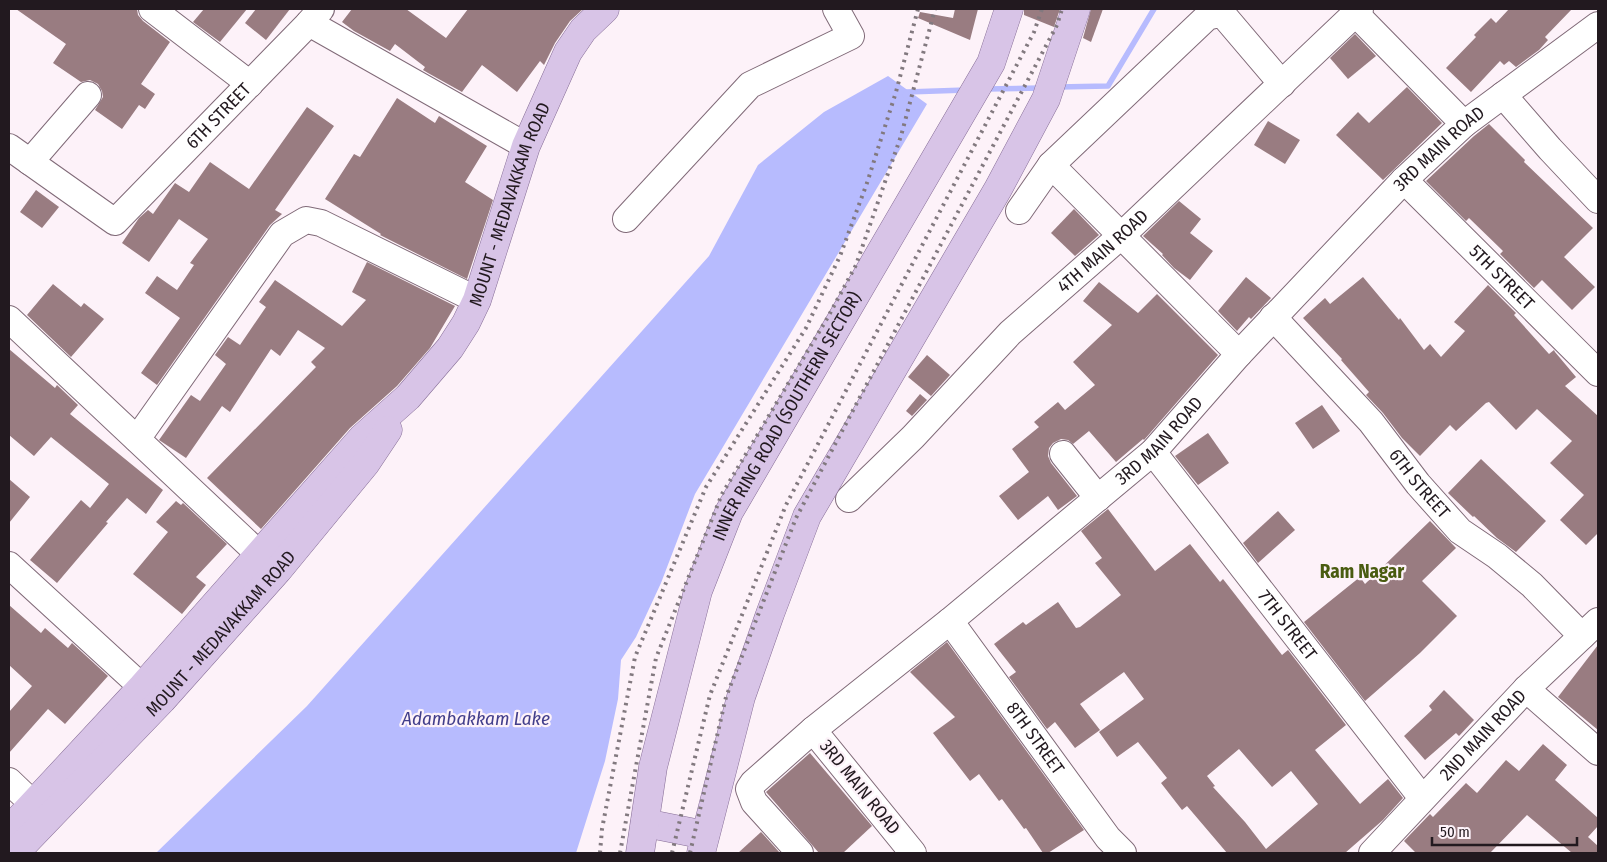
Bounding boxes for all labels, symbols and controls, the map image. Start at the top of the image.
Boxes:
street label: 6TH STREET [181,78,256,153]
street label: MOUNT - MEDAVAKKAM ROAD [465,99,555,309]
street label: 3RD MAIN ROAD [1389,102,1489,195]
street label: 4TH MAIN ROAD [1053,205,1153,297]
street label: 5TH STREET [1465,240,1539,315]
street label: INNER RING ROAD (SOUTHERN SECTOR) [708,288,866,544]
street label: 3RD MAIN ROAD [1111,392,1207,490]
street label: 6TH STREET [1384,445,1455,523]
street label: MOUNT - MEDAVAKKAM ROAD [141,546,300,721]
district label: Ram Nagar [1320,560,1405,583]
street label: 7TH STREET [1253,585,1322,665]
street label: 2ND MAIN ROAD [1435,685,1531,785]
street label: 8TH STREET [1002,698,1069,779]
water label: Adambakkam Lake [401,707,550,730]
street label: 3RD MAIN ROAD [815,735,905,839]
scale bar [1432,814,1577,846]
text: 50 m [1440,823,1470,841]

